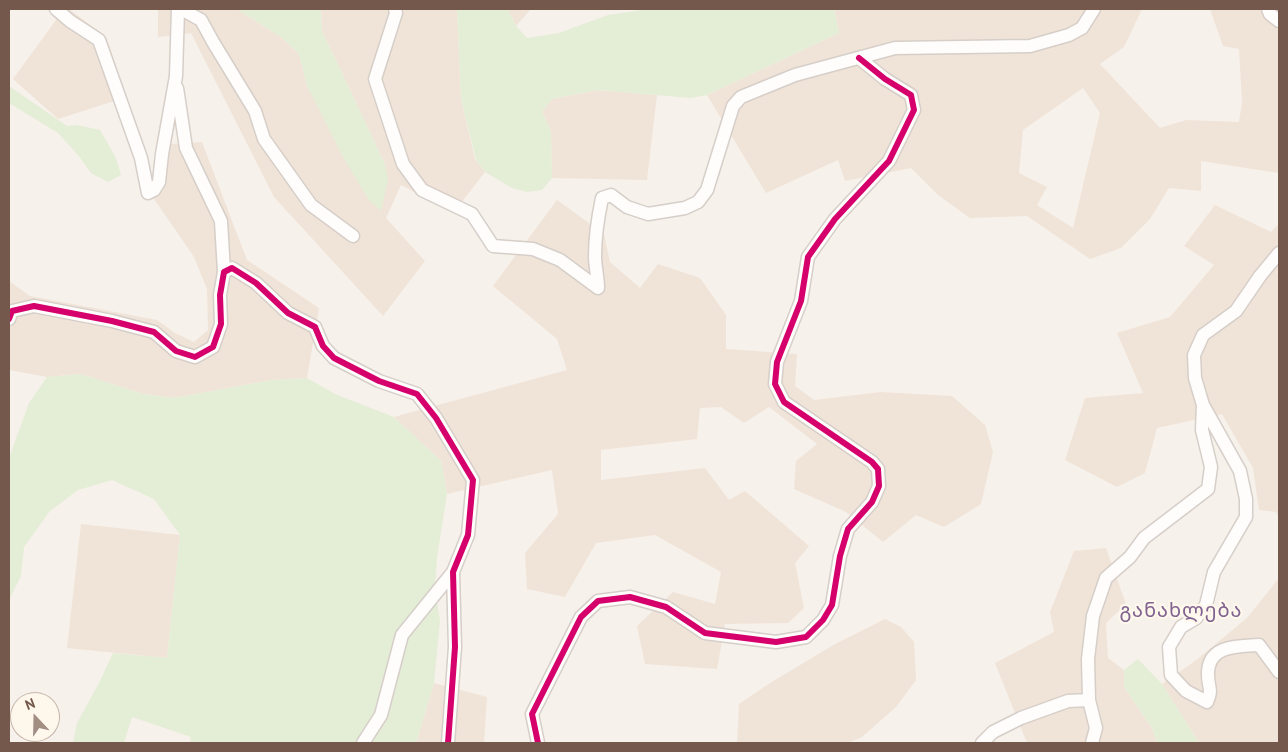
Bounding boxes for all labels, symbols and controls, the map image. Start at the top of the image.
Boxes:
district label: განახლება [1118,599,1244,623]
north arrow [10,692,60,742]
text: N [22,694,37,714]

